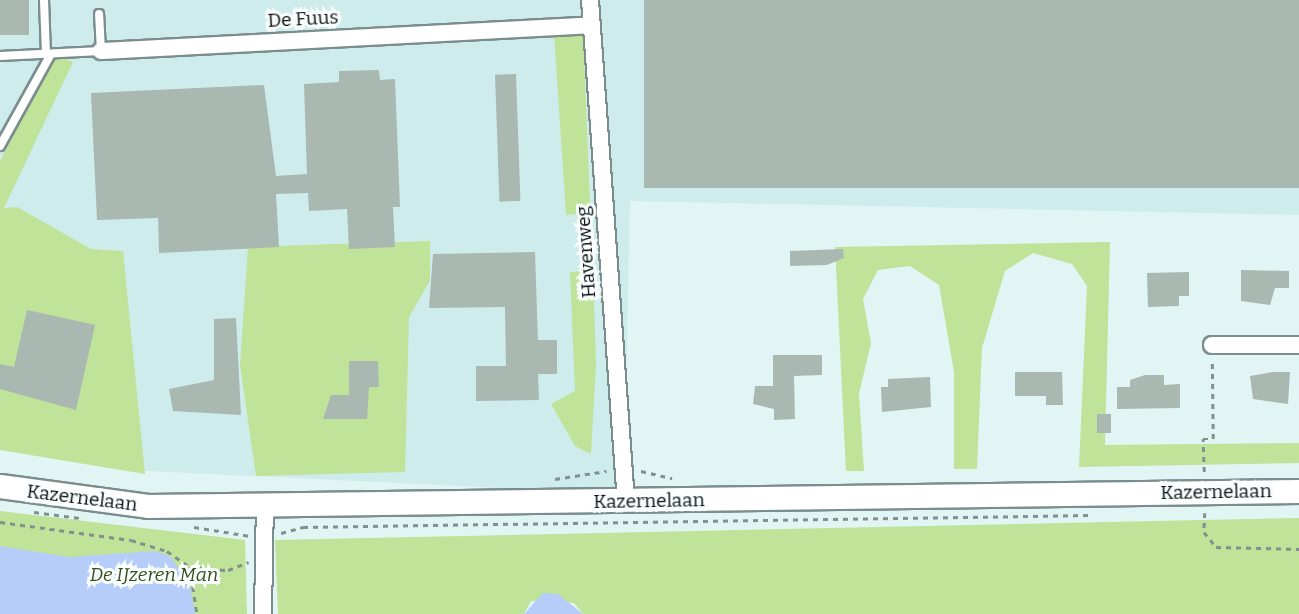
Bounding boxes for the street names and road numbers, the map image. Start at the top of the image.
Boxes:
street label: De Fuus [267,6,339,32]
street label: Havenweg [571,205,601,299]
street label: Kazernelaan [25,480,139,516]
street label: Kazernelaan [1160,480,1272,504]
street label: Kazernelaan [593,489,705,513]

